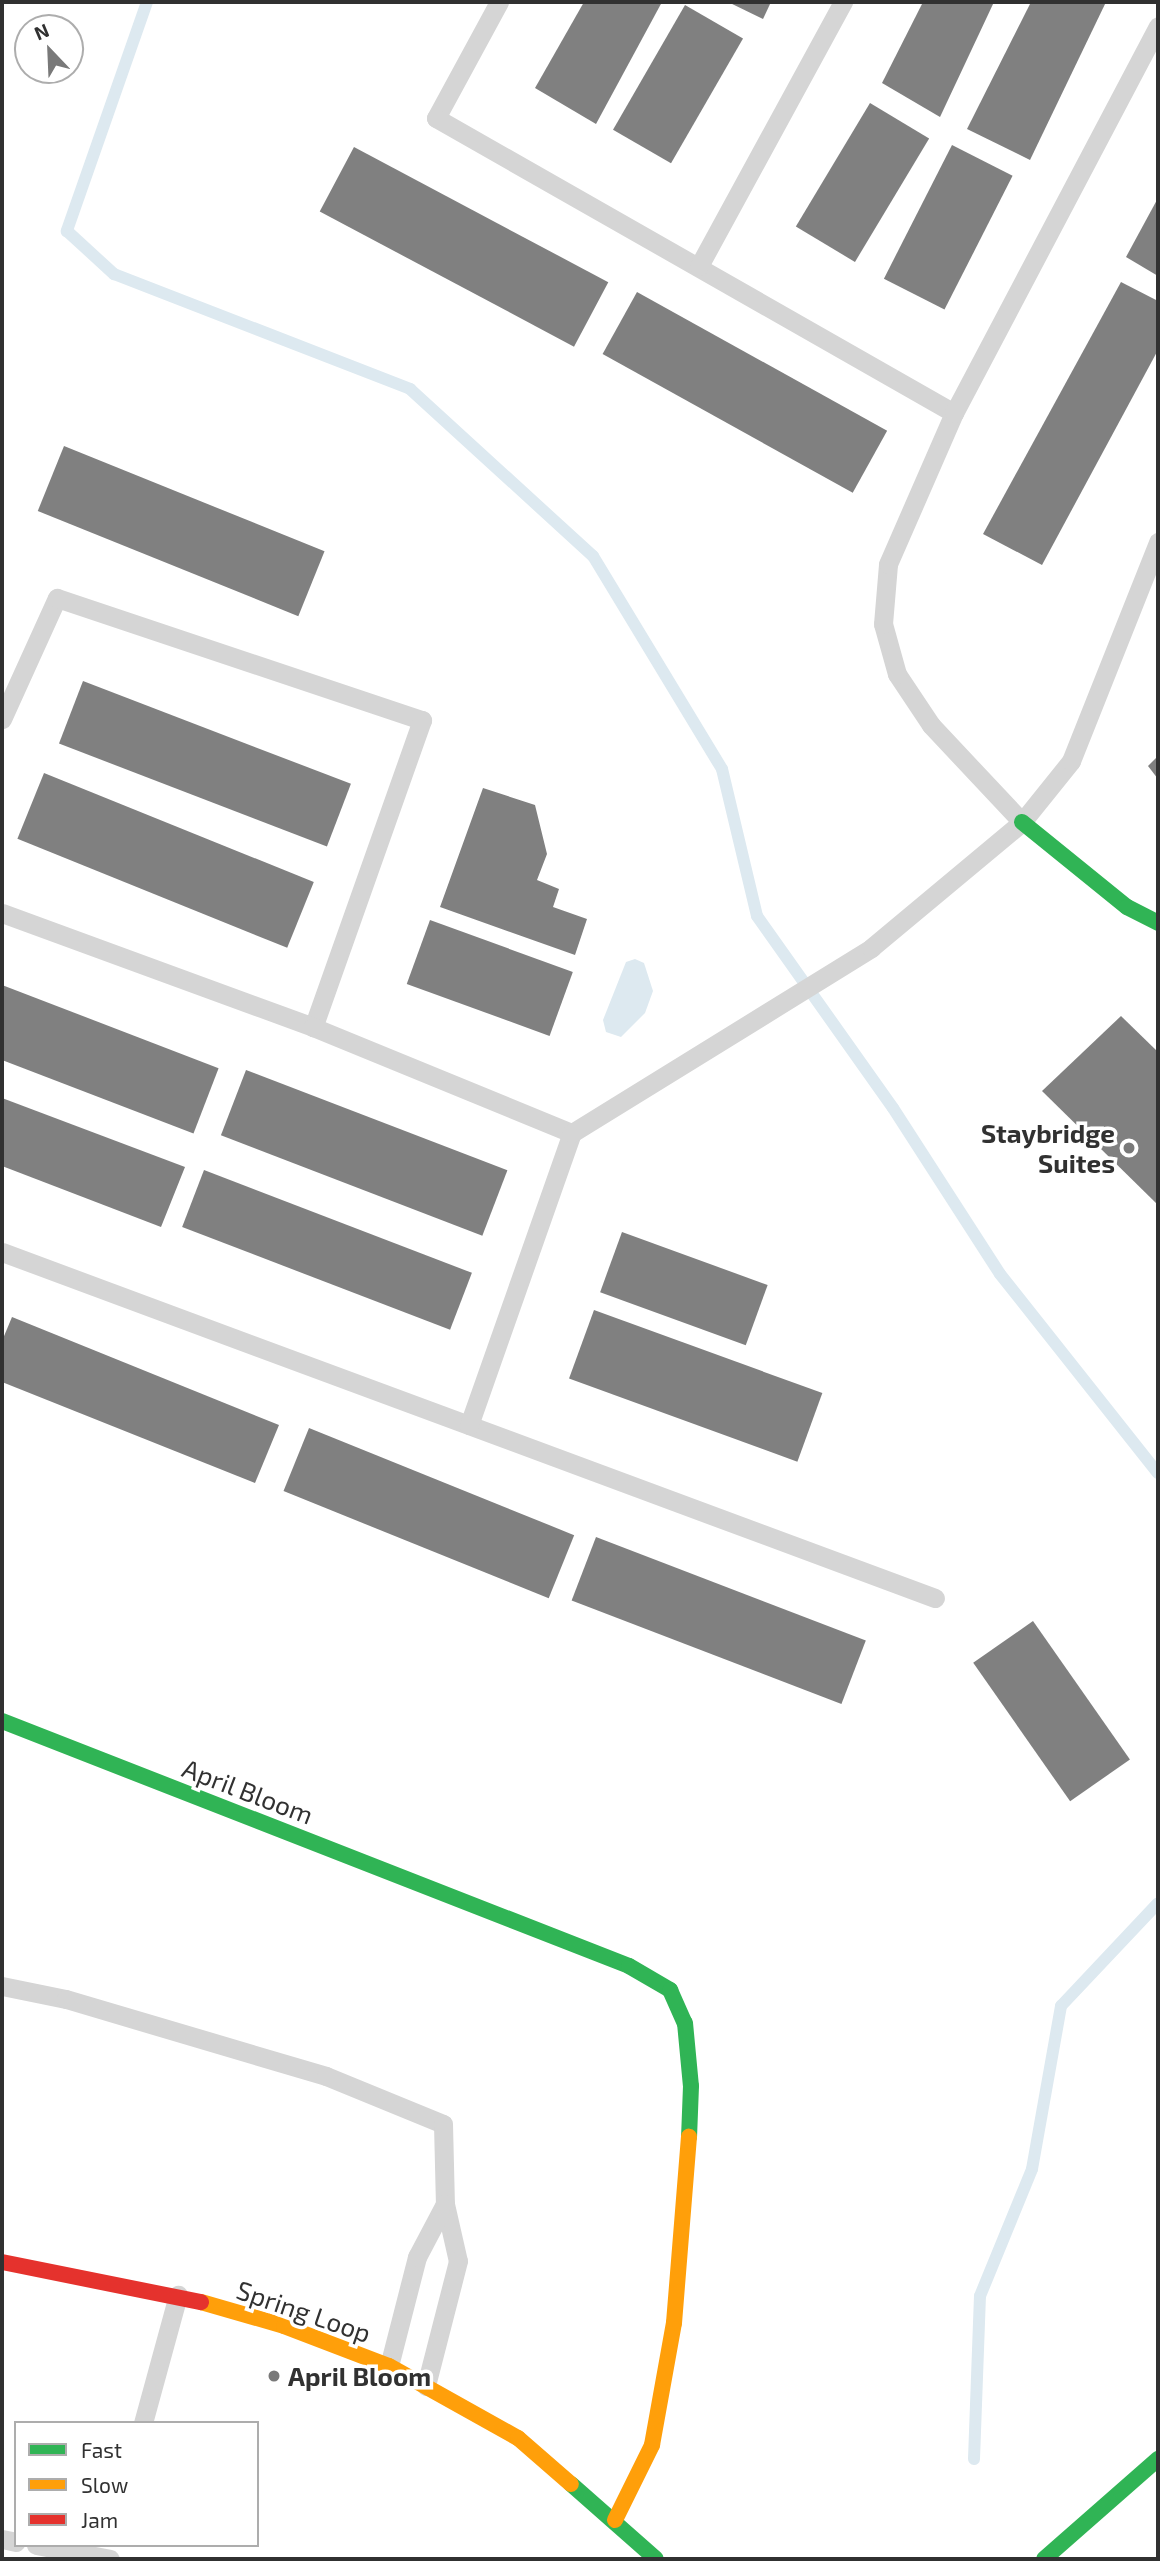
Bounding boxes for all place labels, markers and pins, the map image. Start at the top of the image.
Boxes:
place label: Staybridge Suites [981,1117,1115,1178]
marker: Staybridge Suites [1121,1140,1137,1156]
place label: April Bloom [288,2360,432,2392]
marker: April Bloom [266,2368,282,2384]

